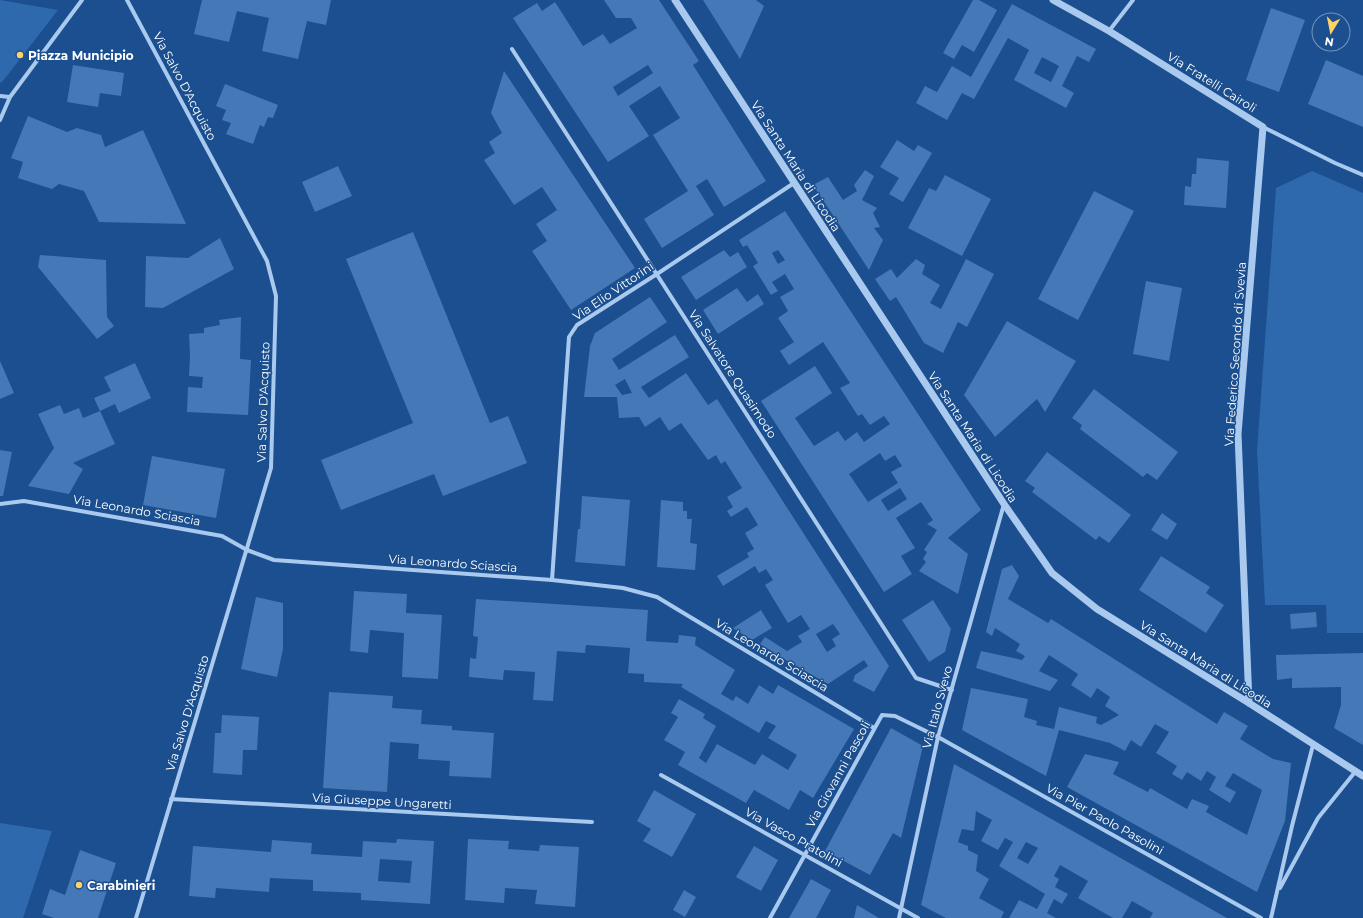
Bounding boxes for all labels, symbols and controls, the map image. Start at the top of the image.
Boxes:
north arrow [1311,12,1351,52]
street label: Via Salvo D'Acquisto [150,29,220,143]
text: N [1324,34,1335,50]
place label: Piazza Municipio [28,48,134,63]
street label: Via Fratelli Cairoli [1165,48,1259,116]
marker: Piazza Municipio [15,50,25,60]
street label: Via Santa Maria di Licodia [748,98,844,234]
street label: Via Elio Vittorini [570,258,656,324]
street label: Via Federico Secondo di Svevia [1221,261,1249,447]
street label: Via Salvatore Quasimodo [686,307,780,441]
street label: Via Salvo D'Acquisto [253,341,273,463]
street label: Via Santa Maria di Licodia [925,369,1021,505]
street label: Via Leonardo Sciascia [72,491,202,529]
street label: Via Leonardo Sciascia [388,551,518,575]
street label: Via Leonardo Sciascia [713,615,831,695]
street label: Via Santa Maria di Licodia [1137,617,1275,711]
street label: Via Salvo D'Acquisto [162,653,212,773]
street label: Via Italo Svevo [919,664,955,750]
street label: Via Giovanni Pascoli [802,718,874,830]
street label: Via Pier Paolo Pasolini [1044,780,1166,858]
street label: Via Giuseppe Ungaretti [312,790,452,812]
street label: Via Vasco Pratolini [743,804,845,870]
place label: Carabinieri [87,878,155,893]
marker: Carabinieri [74,880,84,890]

